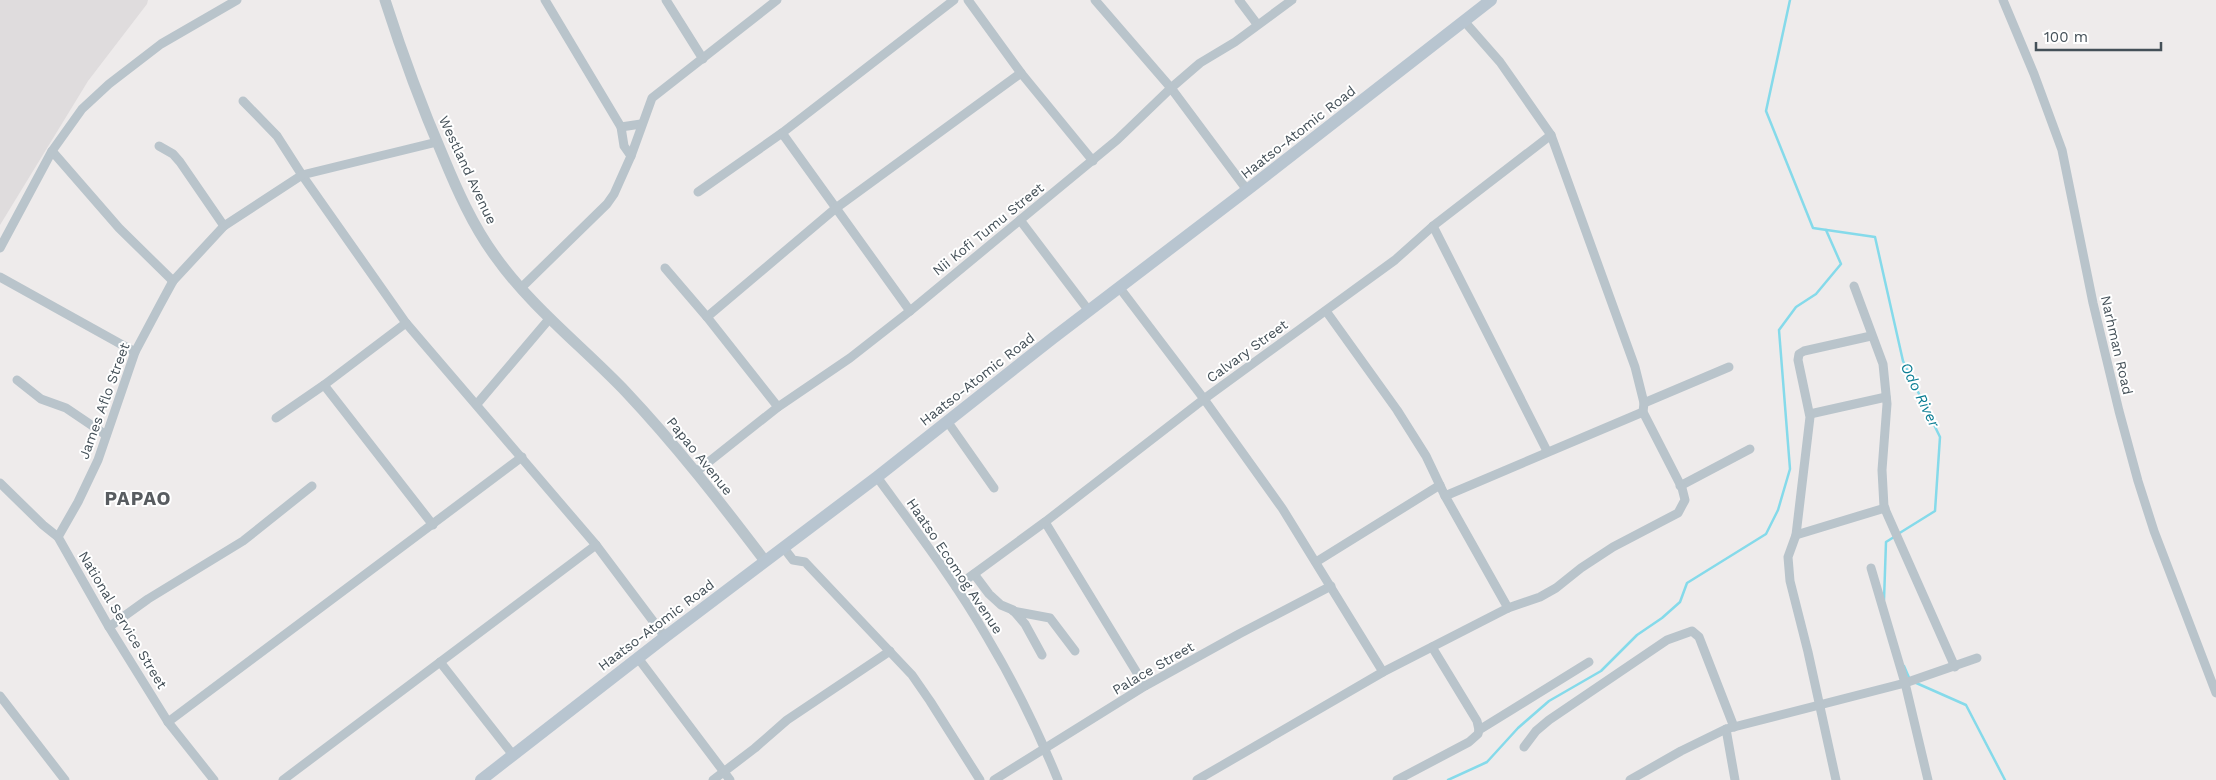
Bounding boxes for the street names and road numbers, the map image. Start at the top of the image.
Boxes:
street label: Haatso-Atomic Road [1237,82,1359,182]
street label: Westland Avenue [436,113,500,227]
street label: Nii Kofi Tumu Street [929,179,1047,279]
street label: Narhman Road [2098,294,2136,396]
street label: Calvary Street [1203,316,1291,386]
street label: Haatso-Atomic Road [916,329,1038,429]
street label: James Aflo Street [76,341,133,461]
street label: Papao Avenue [664,414,736,498]
street label: Haatso Ecomog Avenue [904,495,1006,637]
street label: National Service Street [76,548,171,692]
street label: Haatso-Atomic Road [595,576,717,674]
street label: Palace Street [1109,638,1197,698]

